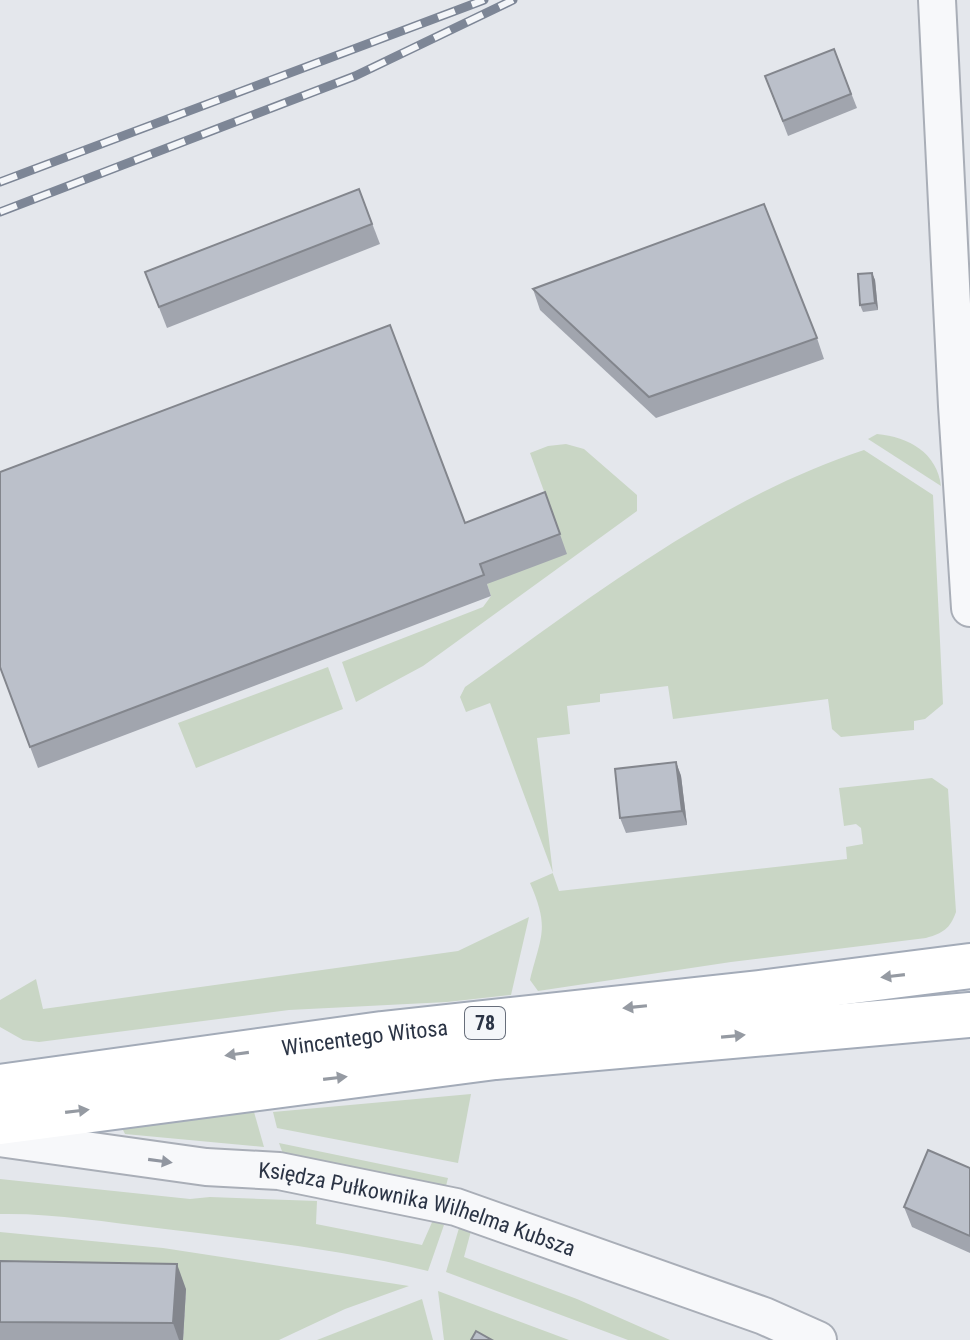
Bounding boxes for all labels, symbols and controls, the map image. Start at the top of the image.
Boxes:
one-way arrow [880,969,905,982]
one-way arrow [622,1000,647,1013]
road number: 78 [465,1007,505,1039]
street label: Wincentego Witosa [280,1014,449,1060]
one-way arrow [721,1029,746,1042]
one-way arrow [225,1048,250,1061]
one-way arrow [323,1071,348,1084]
one-way arrow [65,1104,90,1117]
one-way arrow [148,1154,173,1167]
street label: Księdza Pułkownika Wilhelma Kubsza [258,1157,579,1261]

